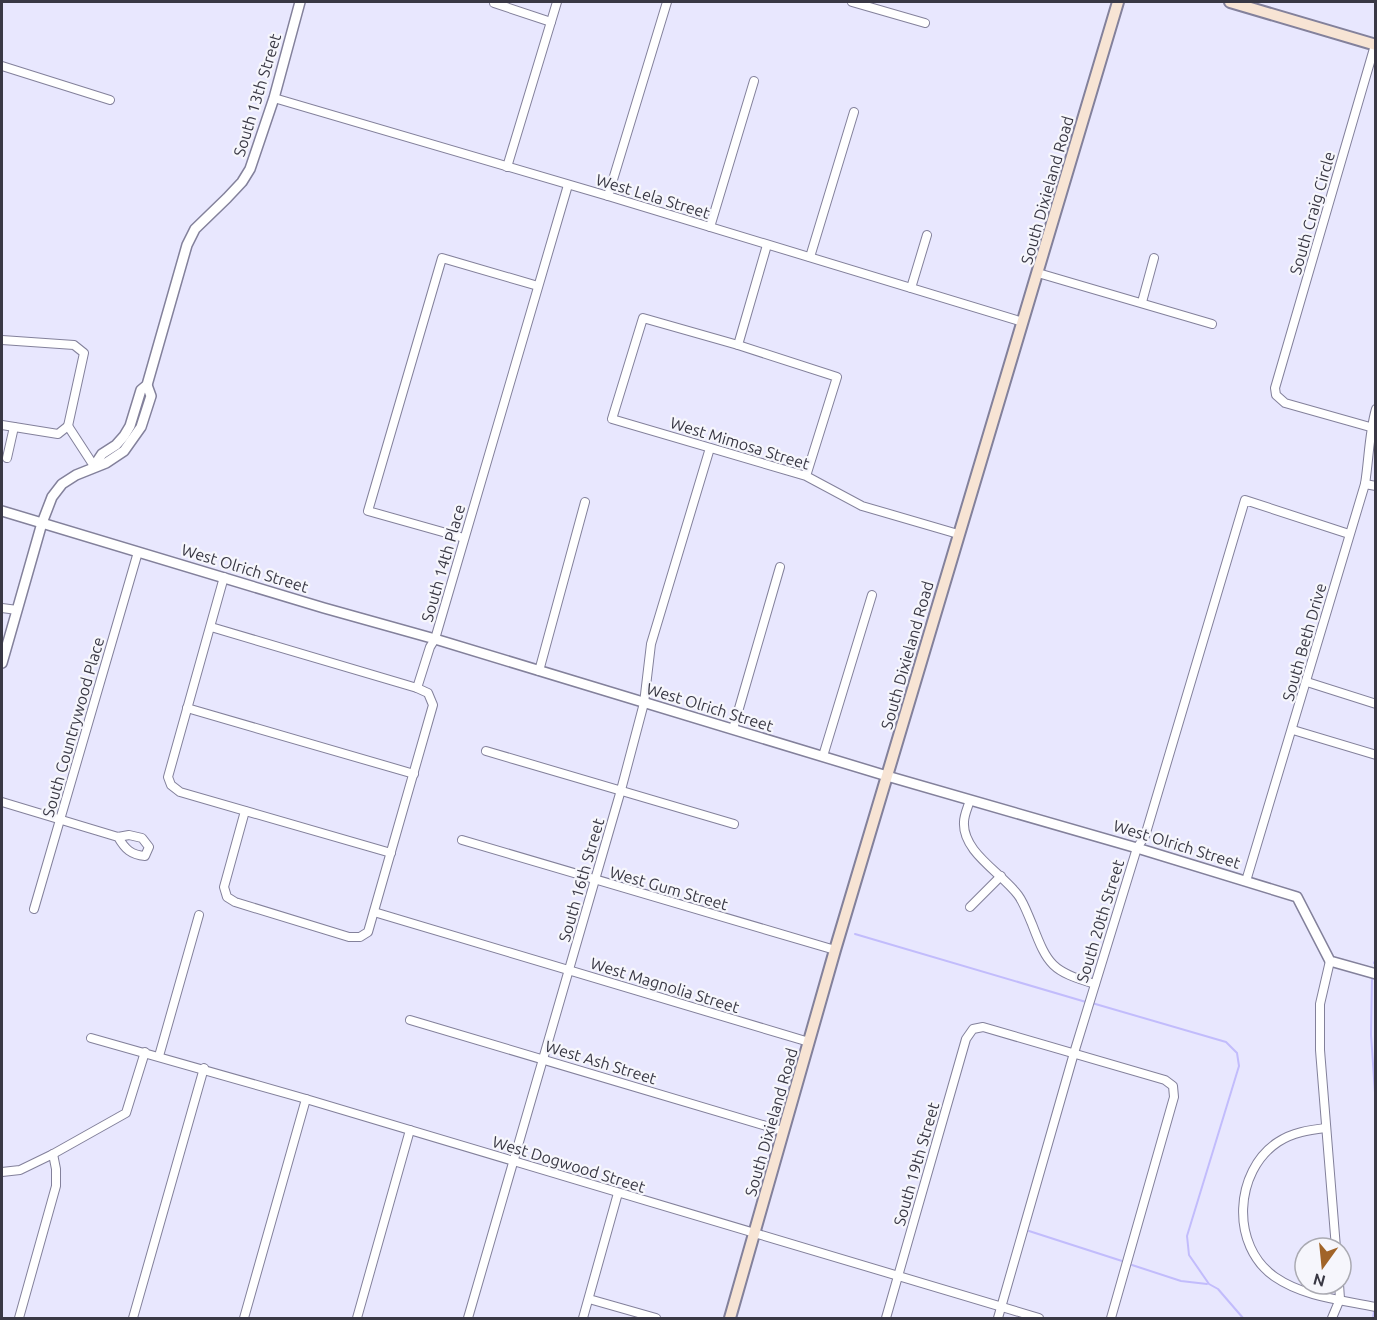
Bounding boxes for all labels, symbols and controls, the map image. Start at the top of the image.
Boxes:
street label: South 13th Street [230,31,284,159]
street label: South Dixieland Road [1017,114,1077,266]
street label: South Craig Circle [1286,149,1338,277]
street label: West Lela Street [594,170,713,222]
street label: West Mimosa Street [668,413,813,473]
street label: South 14th Place [418,502,468,624]
street label: West Olrich Street [179,540,311,596]
street label: South Dixieland Road [877,579,937,731]
street label: South Beth Drive [1279,581,1329,703]
street label: South Countrywood Place [39,635,107,819]
street label: West Olrich Street [644,679,776,735]
street label: South 16th Street [555,815,607,944]
street label: West Olrich Street [1111,816,1243,872]
street label: South 20th Street [1073,857,1127,985]
street label: West Gum Street [608,863,731,914]
street label: West Magnolia Street [588,954,742,1016]
street label: West Ash Street [543,1037,659,1088]
street label: South Dixieland Road [741,1046,801,1198]
street label: South 19th Street [890,1099,942,1228]
street label: West Dogwood Street [490,1132,648,1196]
north arrow [1293,1236,1353,1296]
text: N [1311,1270,1327,1291]

